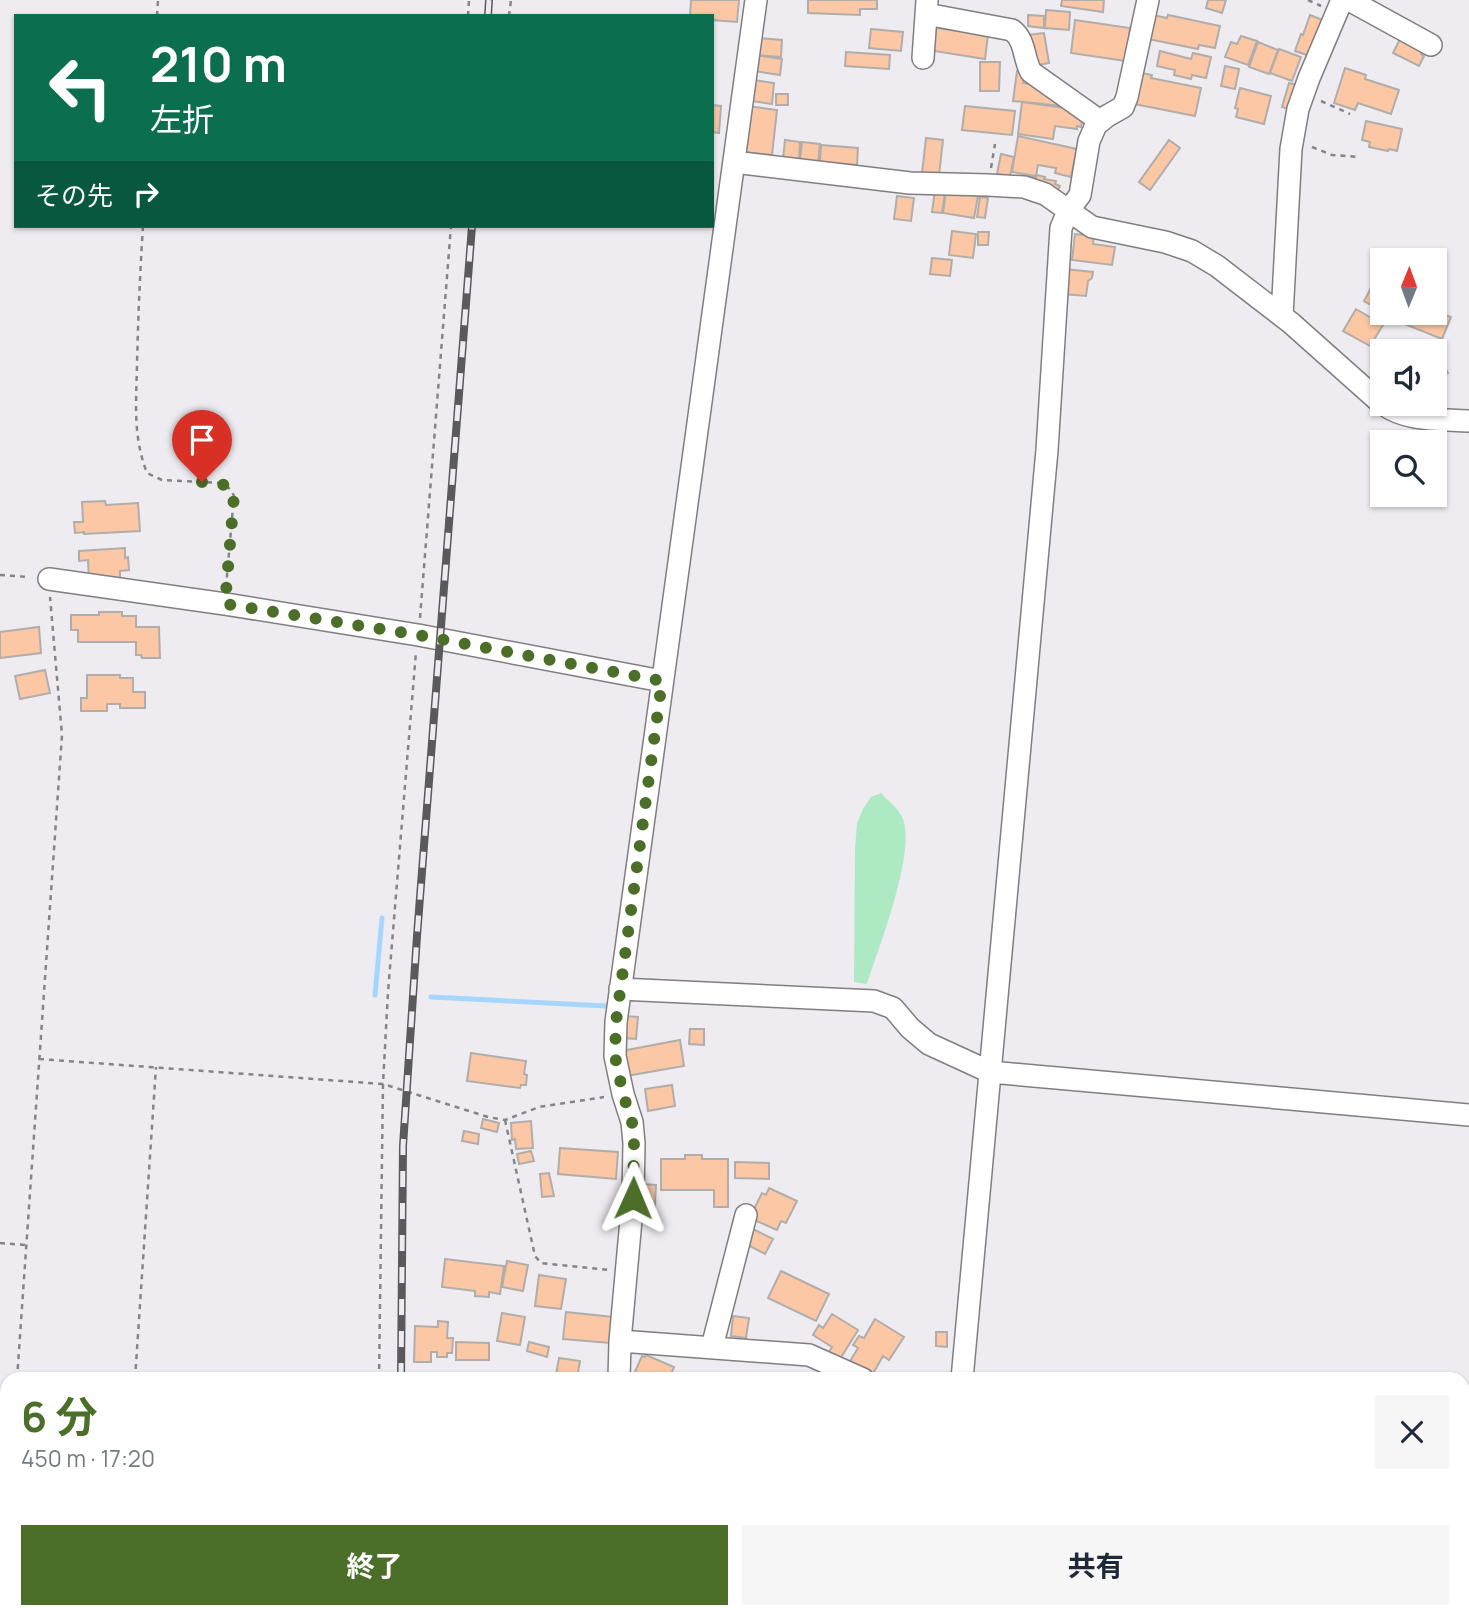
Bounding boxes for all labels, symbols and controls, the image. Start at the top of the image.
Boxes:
text: 210 m [150,30,287,97]
icon: left [35,42,126,133]
text: 左折 [150,97,214,141]
icon: right [127,175,165,213]
text: その先 [35,177,113,213]
north arrow [1370,248,1447,326]
map controls [1370,248,1447,507]
button: sound [1370,339,1447,416]
pin [172,410,232,482]
icon: arrive [183,421,221,459]
button: search [1370,430,1447,507]
position arrow [596,1161,670,1235]
text: 6 分 [21,1387,98,1445]
button: close [1375,1395,1449,1469]
text: 450 m · 17:20 [21,1442,155,1474]
button: 終了 [21,1525,728,1605]
button: 共有 [742,1525,1449,1605]

